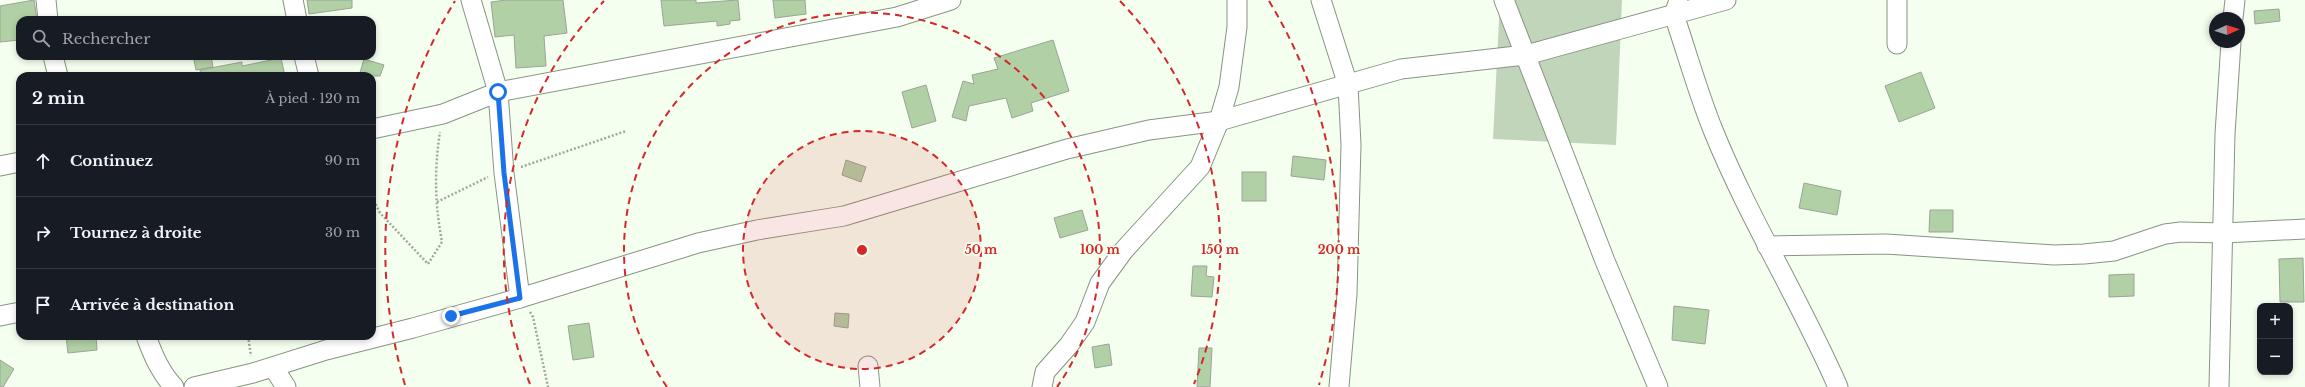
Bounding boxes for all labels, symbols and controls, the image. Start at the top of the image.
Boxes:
north arrow [2209,12,2245,48]
search box [16,16,376,60]
icon: search [30,27,52,49]
text: Rechercher [62,29,150,48]
route start [489,83,507,101]
text: 2 min [32,88,85,109]
text: À pied · 120 m [265,90,360,107]
icon: ahead [32,150,54,172]
text: Continuez [70,151,153,170]
text: 90 m [325,152,360,169]
icon: right [32,222,54,244]
text: Tournez à droite [70,223,202,242]
text: 30 m [325,224,360,241]
text: 50 m [965,242,998,257]
text: 100 m [1080,242,1121,257]
text: 150 m [1201,242,1240,257]
text: 200 m [1318,242,1361,257]
centre of rings [855,243,869,257]
icon: arrive [32,294,54,316]
text: Arrivée à destination [70,295,234,314]
map controls [2257,303,2293,375]
button: + [2257,303,2293,339]
route end [442,307,460,325]
button: − [2257,339,2293,375]

